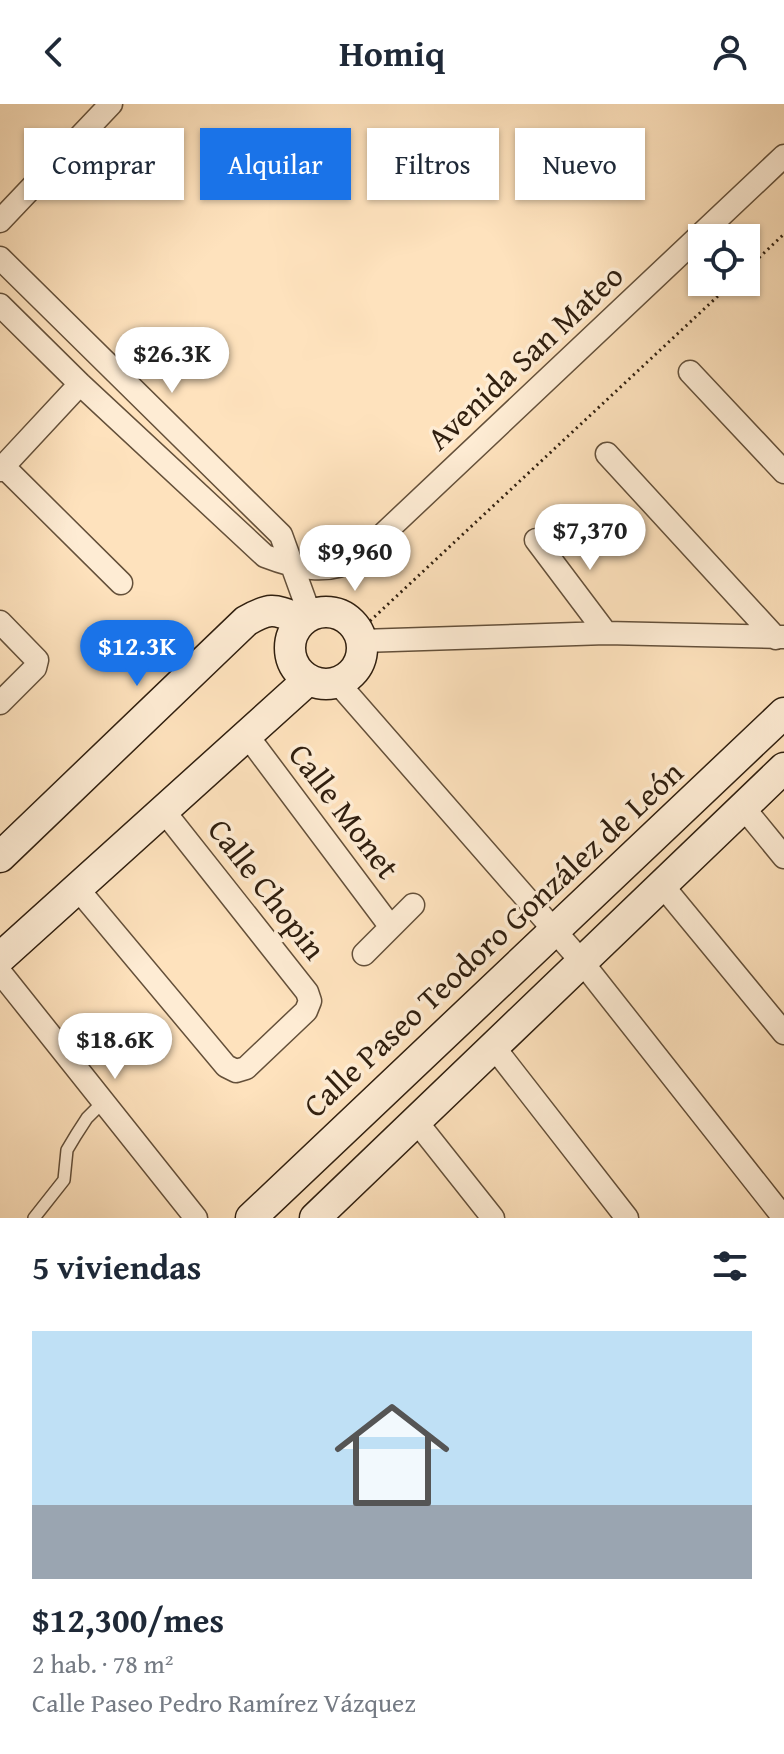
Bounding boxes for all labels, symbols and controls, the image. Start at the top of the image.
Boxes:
text: Homiq [339,26,445,79]
icon: back [32,30,76,74]
icon: person [708,30,752,74]
chip: Comprar [24,128,184,200]
chip: Alquilar [200,128,351,200]
chip: Filtros [367,128,499,200]
chip: Nuevo [515,128,645,200]
map controls [688,224,760,296]
button: locate [688,224,760,296]
street label: Avenida San Mateo [416,253,634,460]
pin: $26.3K [107,327,237,395]
text: $26.3K [133,333,211,372]
pin: $7,370 [525,504,655,572]
text: $7,370 [553,510,627,549]
pin: $9,960 [290,525,420,593]
text: $9,960 [318,531,392,570]
pin: $12.3K [72,620,202,688]
text: $12.3K [98,626,176,665]
street label: Calle Monet [278,733,411,888]
street label: Calle Paseo Teodoro González de León [292,749,693,1128]
street label: Calle Chopin [197,808,338,970]
pin: $18.6K [50,1013,180,1081]
text: $18.6K [76,1019,154,1058]
text: 5 viviendas [32,1242,201,1291]
icon: filters [708,1244,752,1288]
icon: home [320,1383,464,1527]
text: $12,300/mes [32,1595,224,1644]
text: 2 hab. · 78 m² [32,1644,173,1683]
text: Calle Paseo Pedro Ramírez Vázquez [32,1683,416,1722]

